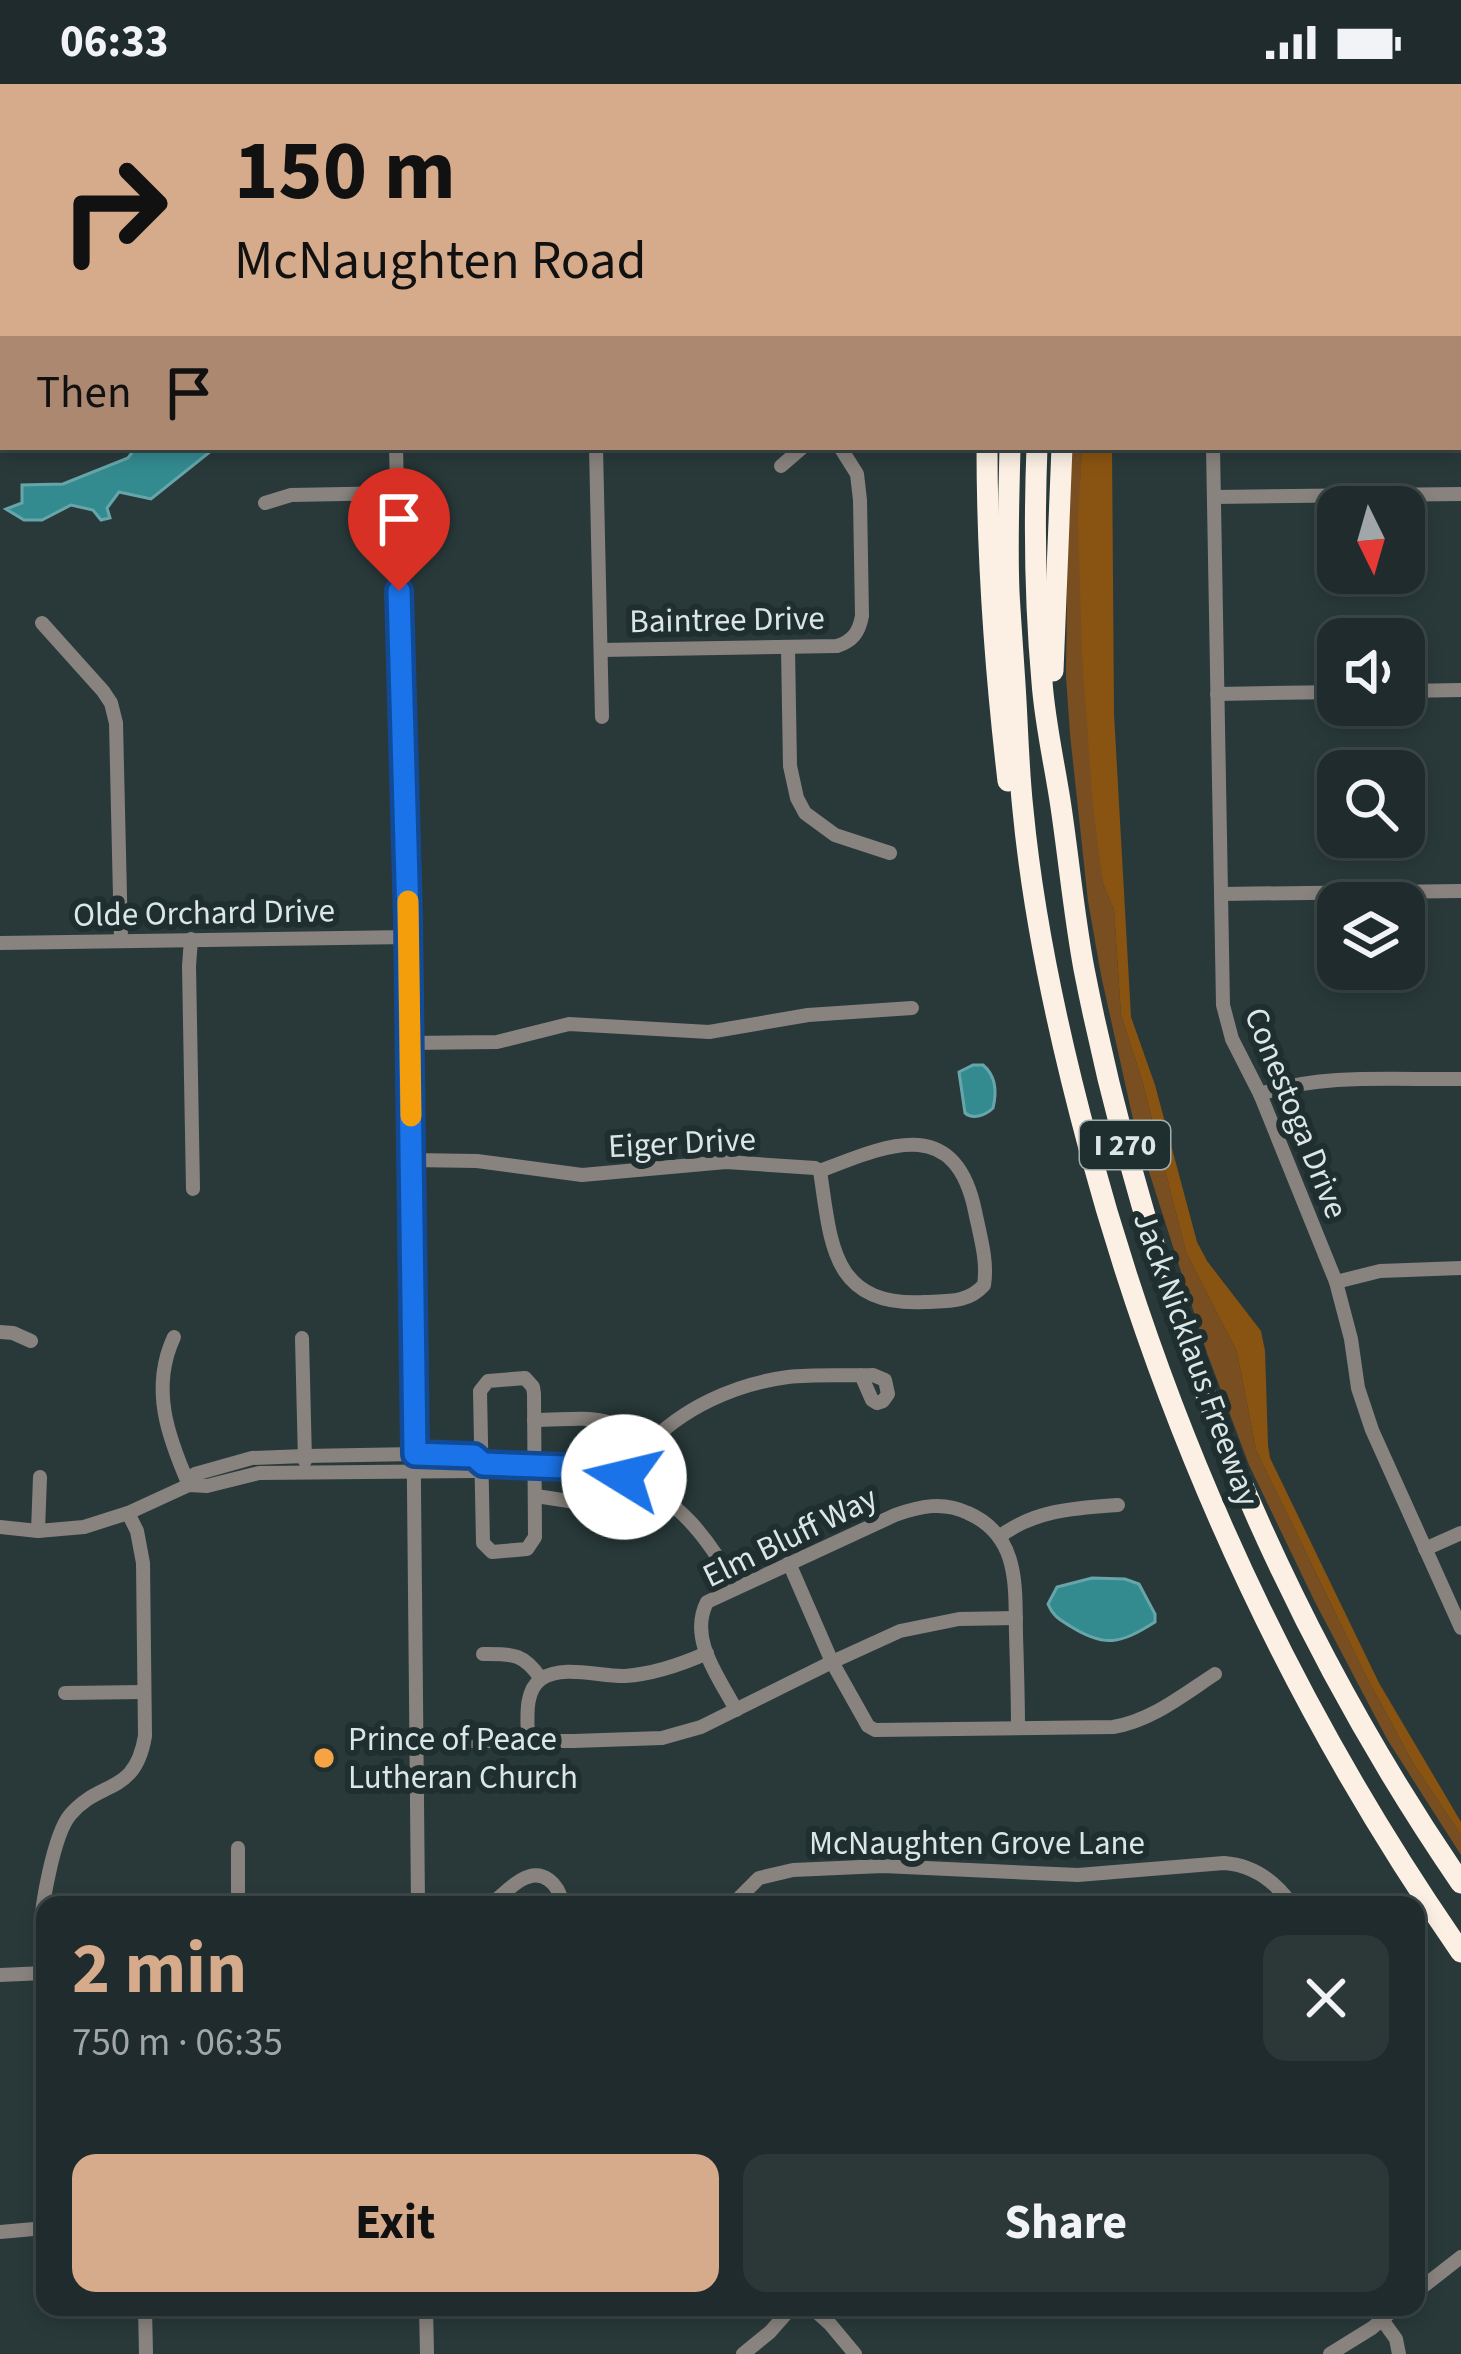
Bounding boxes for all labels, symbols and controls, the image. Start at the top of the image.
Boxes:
text: 06:33 [60,10,169,74]
text: 150 m [234,112,456,232]
icon: right [36,132,192,288]
text: McNaughten Road [234,223,647,300]
icon: arrive [156,360,222,426]
text: Then [36,361,132,425]
pin [348,468,450,591]
icon: arrive [366,486,432,552]
north arrow [1317,486,1425,594]
map controls [1317,486,1425,990]
street label: Baintree Drive [629,595,825,645]
button: sound [1317,618,1425,726]
button: search [1317,750,1425,858]
button: layers [1317,882,1425,990]
street label: Olde Orchard Drive [73,887,335,939]
street label: Conestoga Drive [1232,1000,1360,1226]
street label: Eiger Drive [607,1116,757,1170]
road number: I 270 [1080,1121,1170,1169]
street label: Jack Nicklaus Freeway [1121,1205,1271,1513]
position arrow [561,1414,687,1540]
street label: Elm Bluff Way [695,1474,886,1599]
place label: Prince of Peace Lutheran Church [348,1716,578,1801]
marker: Prince of Peace Lutheran Church [311,1745,337,1771]
street label: McNaughten Grove Lane [809,1820,1145,1867]
text: 2 min [72,1918,247,2021]
button: close [1263,1935,1389,2061]
text: 750 m · 06:35 [72,2015,283,2071]
button: Exit [72,2154,719,2292]
button: Share [743,2154,1389,2292]

